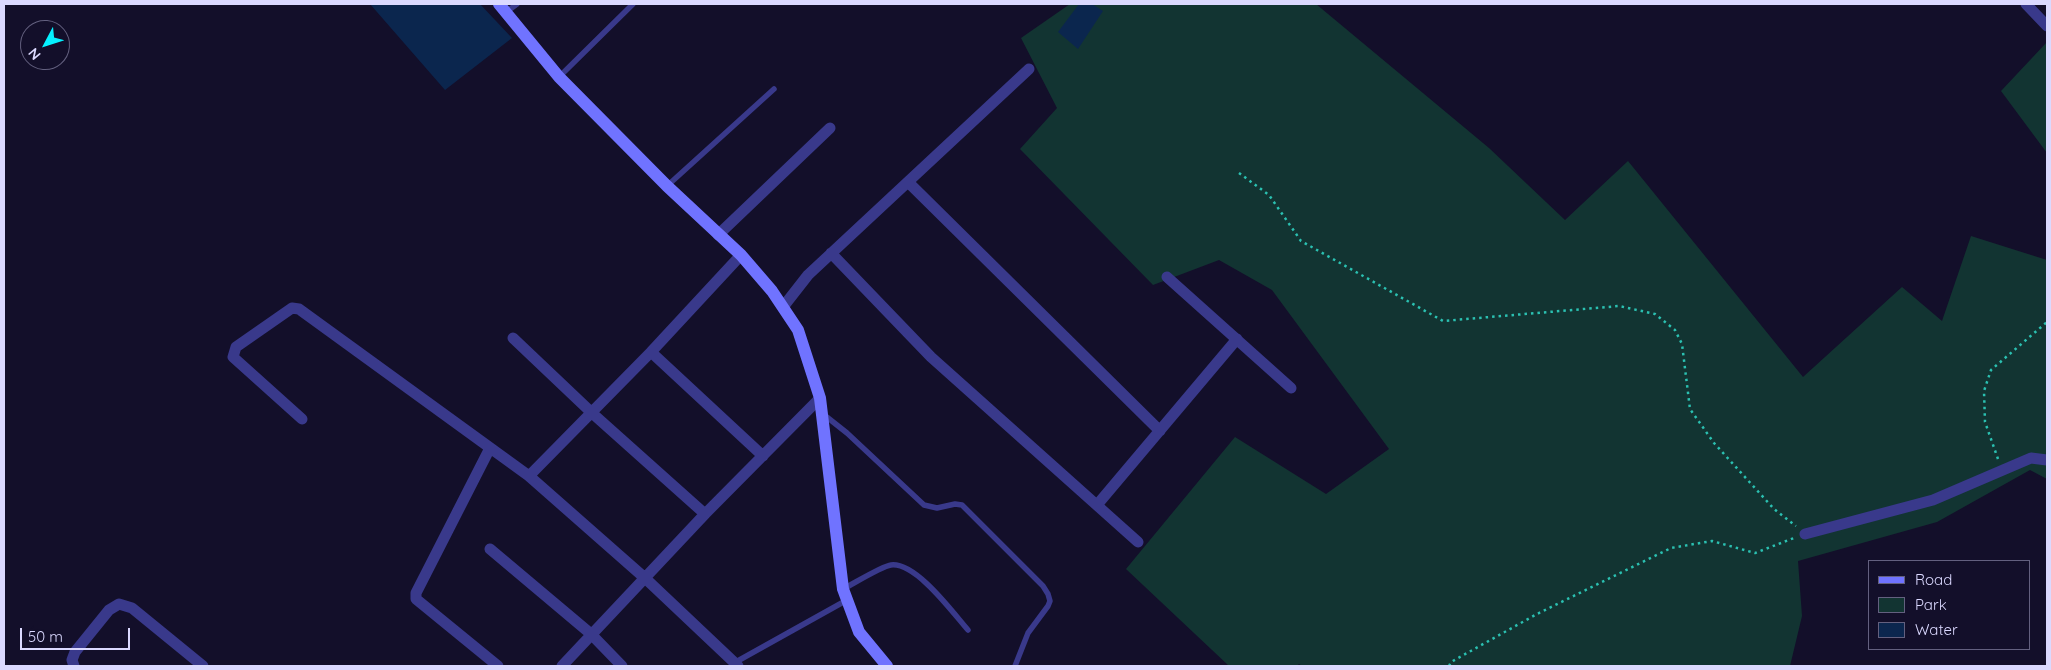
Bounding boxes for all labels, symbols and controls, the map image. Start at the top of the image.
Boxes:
north arrow [20,20,70,70]
text: N [24,44,44,64]
legend [1868,560,2031,650]
text: Road [1915,570,1952,589]
text: Park [1915,595,1947,614]
scale bar [22,618,132,650]
text: Water [1915,620,1958,639]
text: 50 m [28,627,63,646]

